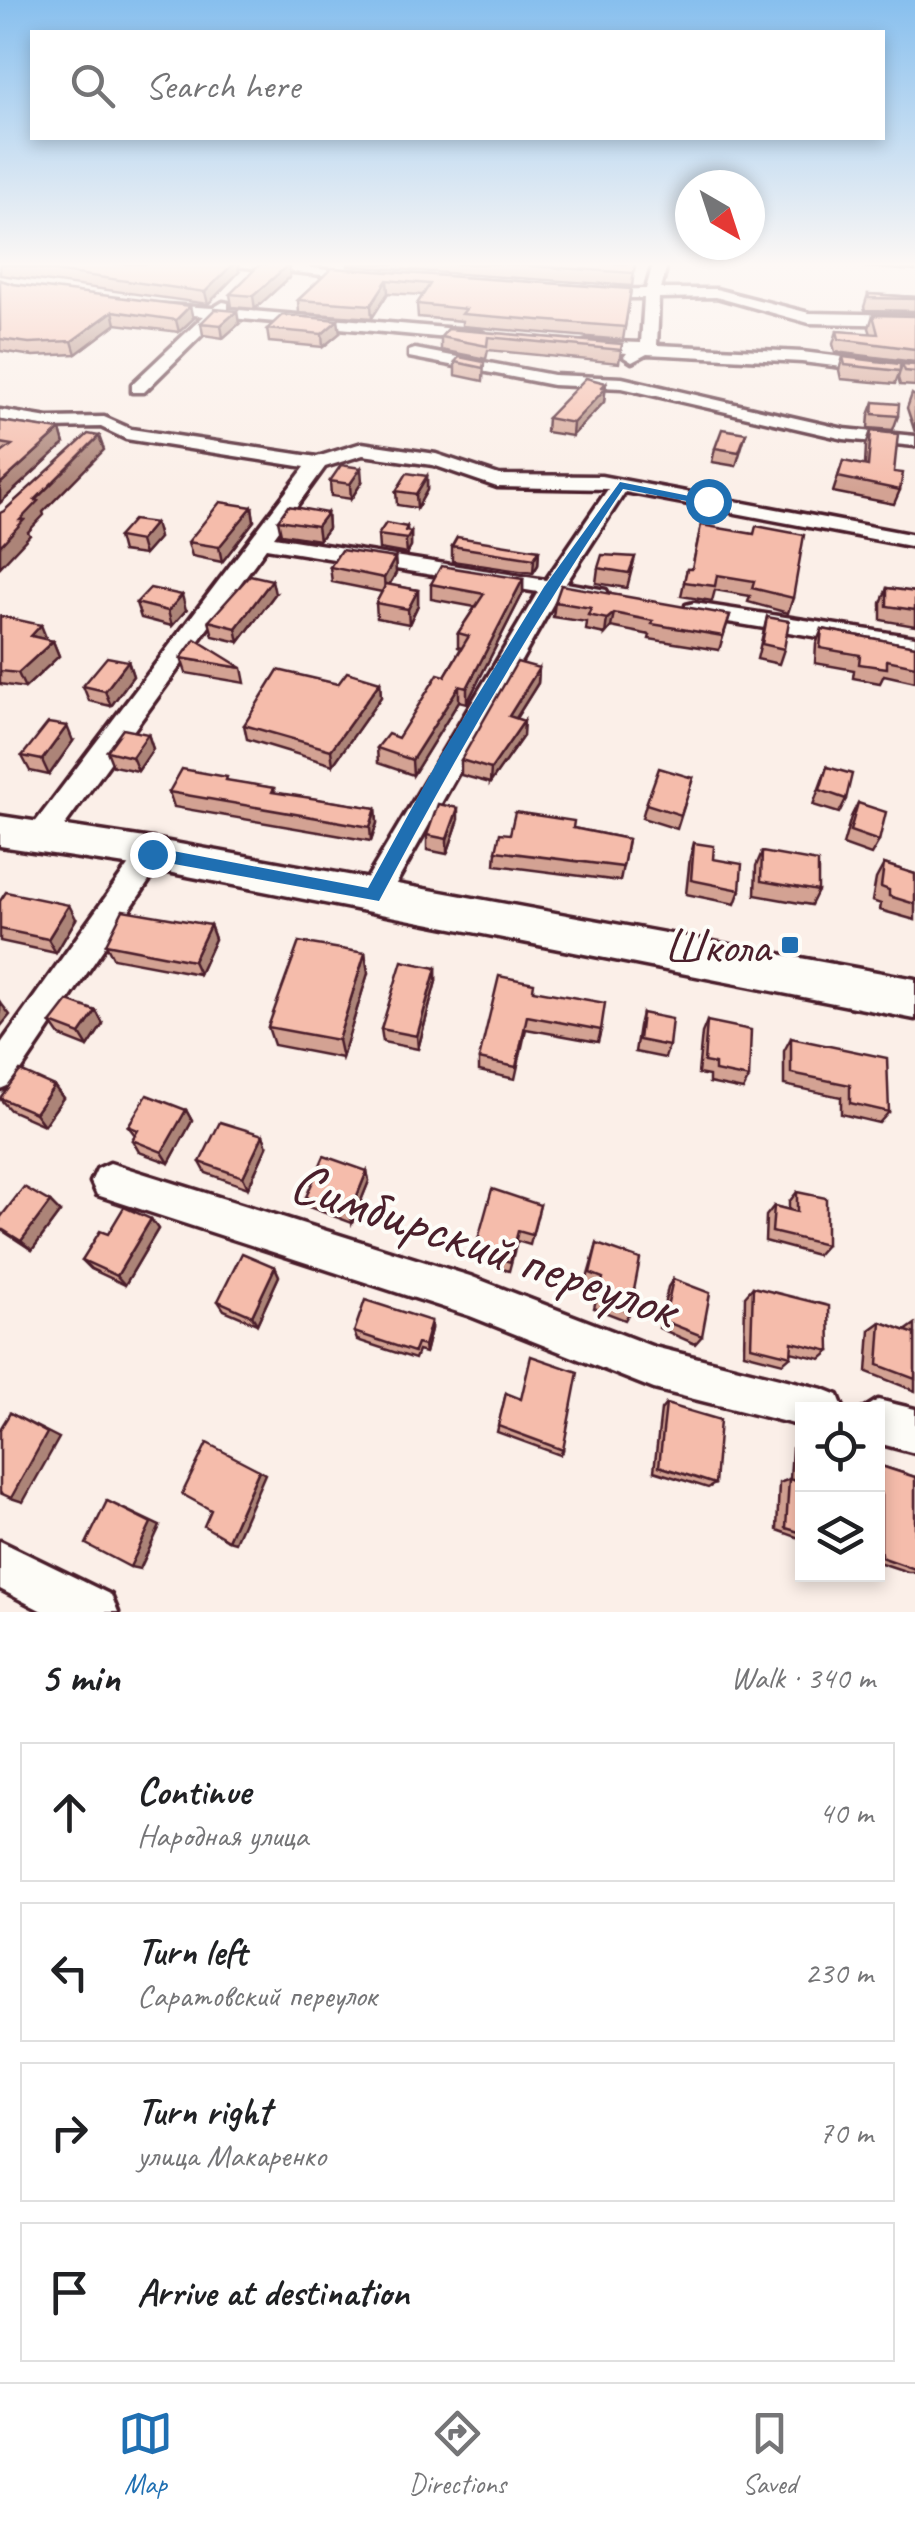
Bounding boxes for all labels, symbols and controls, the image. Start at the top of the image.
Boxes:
search box [30,30,885,140]
icon: search [65,58,120,113]
text: Search here [145,62,300,109]
north arrow [675,170,765,260]
route start [686,479,732,525]
route end [130,832,176,878]
place label: Школа [664,916,773,976]
marker: Школа [779,934,801,956]
street label: Симбирский переулок [282,1144,691,1346]
map controls [795,1402,885,1582]
button: locate [795,1402,885,1492]
button: layers [795,1492,885,1582]
text: 5 min [40,1651,120,1704]
text: Walk · 340 m [731,1657,875,1698]
text: Continue [137,1768,251,1815]
icon: ahead [42,1785,97,1840]
text: 40 m [819,1792,873,1833]
text: Народная улица [137,1815,308,1856]
text: Turn left [137,1928,247,1975]
icon: left [42,1945,97,2000]
text: 230 m [804,1952,873,1993]
text: Саратовский переулок [137,1975,377,2016]
text: Turn right [137,2088,271,2135]
icon: right [42,2105,97,2160]
text: 70 m [819,2112,873,2153]
text: улица Макаренко [137,2135,326,2176]
icon: arrive [42,2265,97,2320]
text: Arrive at destination [137,2269,409,2316]
tab: Map [118,2406,173,2501]
tab: Directions [409,2406,506,2501]
tab: Saved [742,2406,797,2501]

